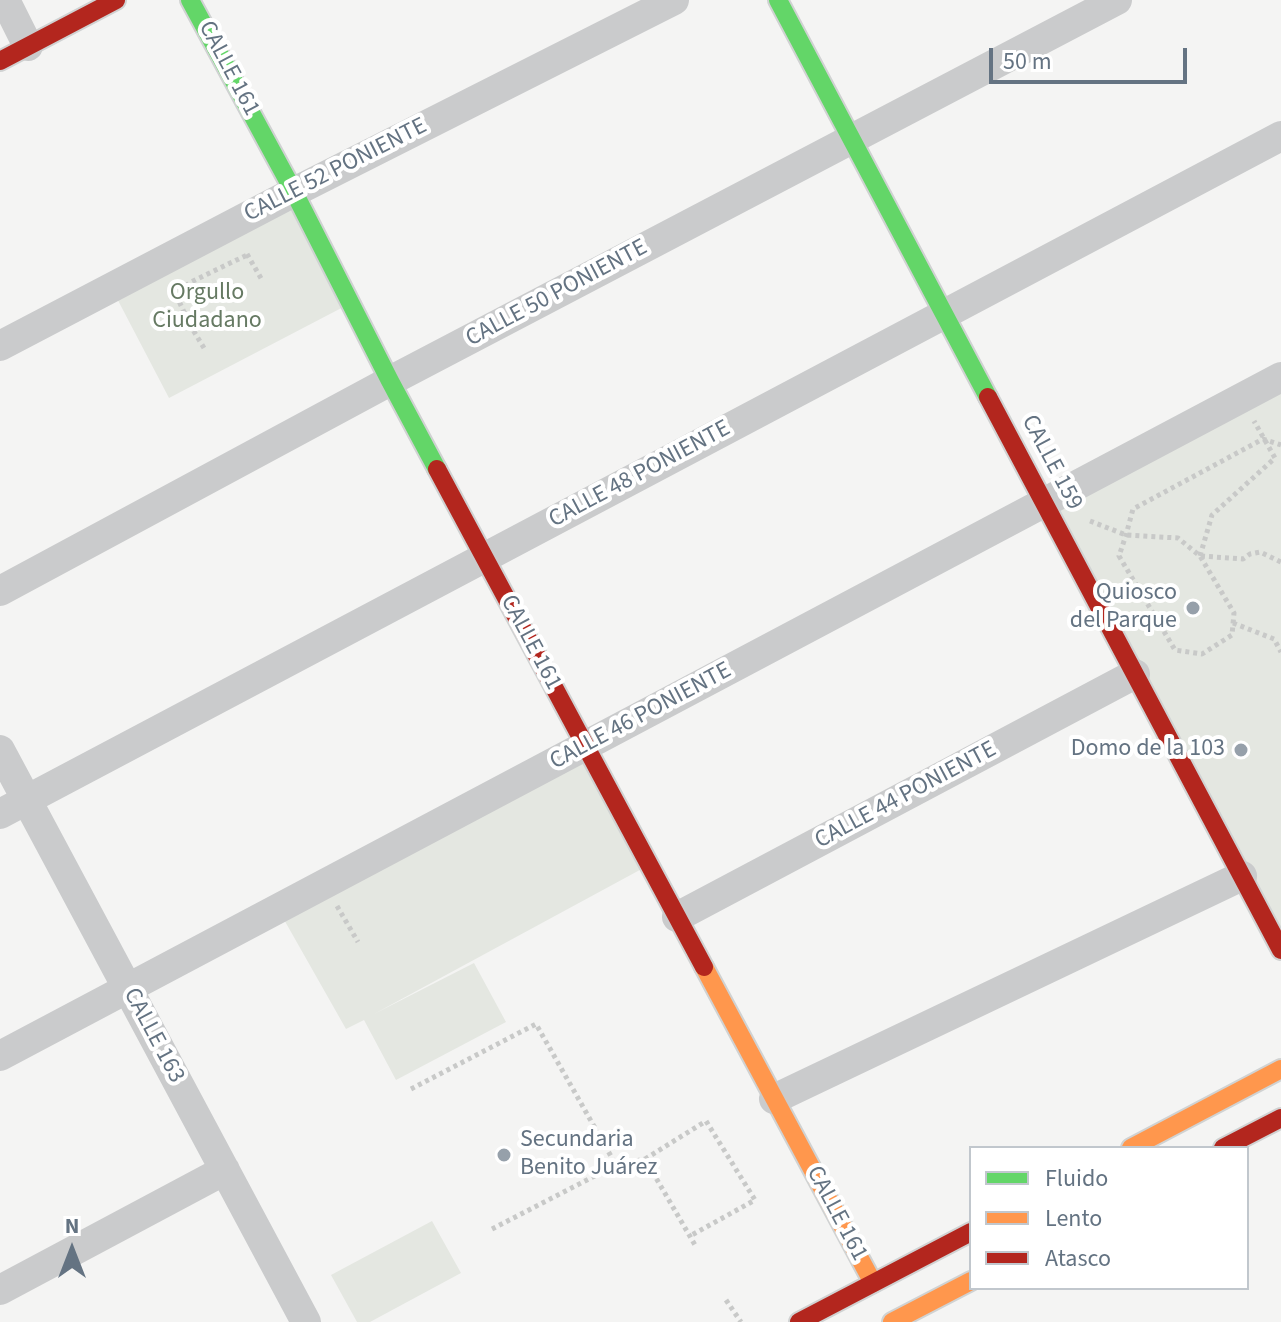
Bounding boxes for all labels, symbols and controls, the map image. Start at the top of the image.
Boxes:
street label: CALLE 161 [191,17,265,121]
scale bar [993,32,1191,82]
text: 50 m [1003,44,1052,79]
street label: CALLE 52 PONIENTE [240,112,432,230]
street label: CALLE 50 PONIENTE [461,234,653,354]
park label: Orgullo Ciudadano [152,280,262,336]
street label: CALLE 159 [1014,411,1088,515]
street label: CALLE 48 PONIENTE [544,415,736,535]
place label: Quiosco del Parque [1070,580,1177,636]
street label: CALLE 161 [493,591,567,695]
marker: Quiosco del Parque [1184,599,1202,617]
street label: CALLE 46 PONIENTE [545,657,737,777]
street label: CALLE 44 PONIENTE [810,736,1002,856]
place label: Domo de la 103 [1071,736,1225,764]
marker: Domo de la 103 [1232,741,1250,759]
street label: CALLE 163 [116,984,190,1088]
place label: Secundaria Benito Juárez [520,1127,657,1183]
marker: Secundaria Benito Juárez [495,1146,513,1164]
legend [969,1146,1249,1290]
text: Fluido [1045,1161,1108,1196]
street label: CALLE 161 [799,1162,873,1266]
text: Lento [1045,1201,1102,1236]
north arrow [32,1210,112,1290]
text: N [65,1210,79,1242]
text: Atasco [1045,1241,1111,1276]

